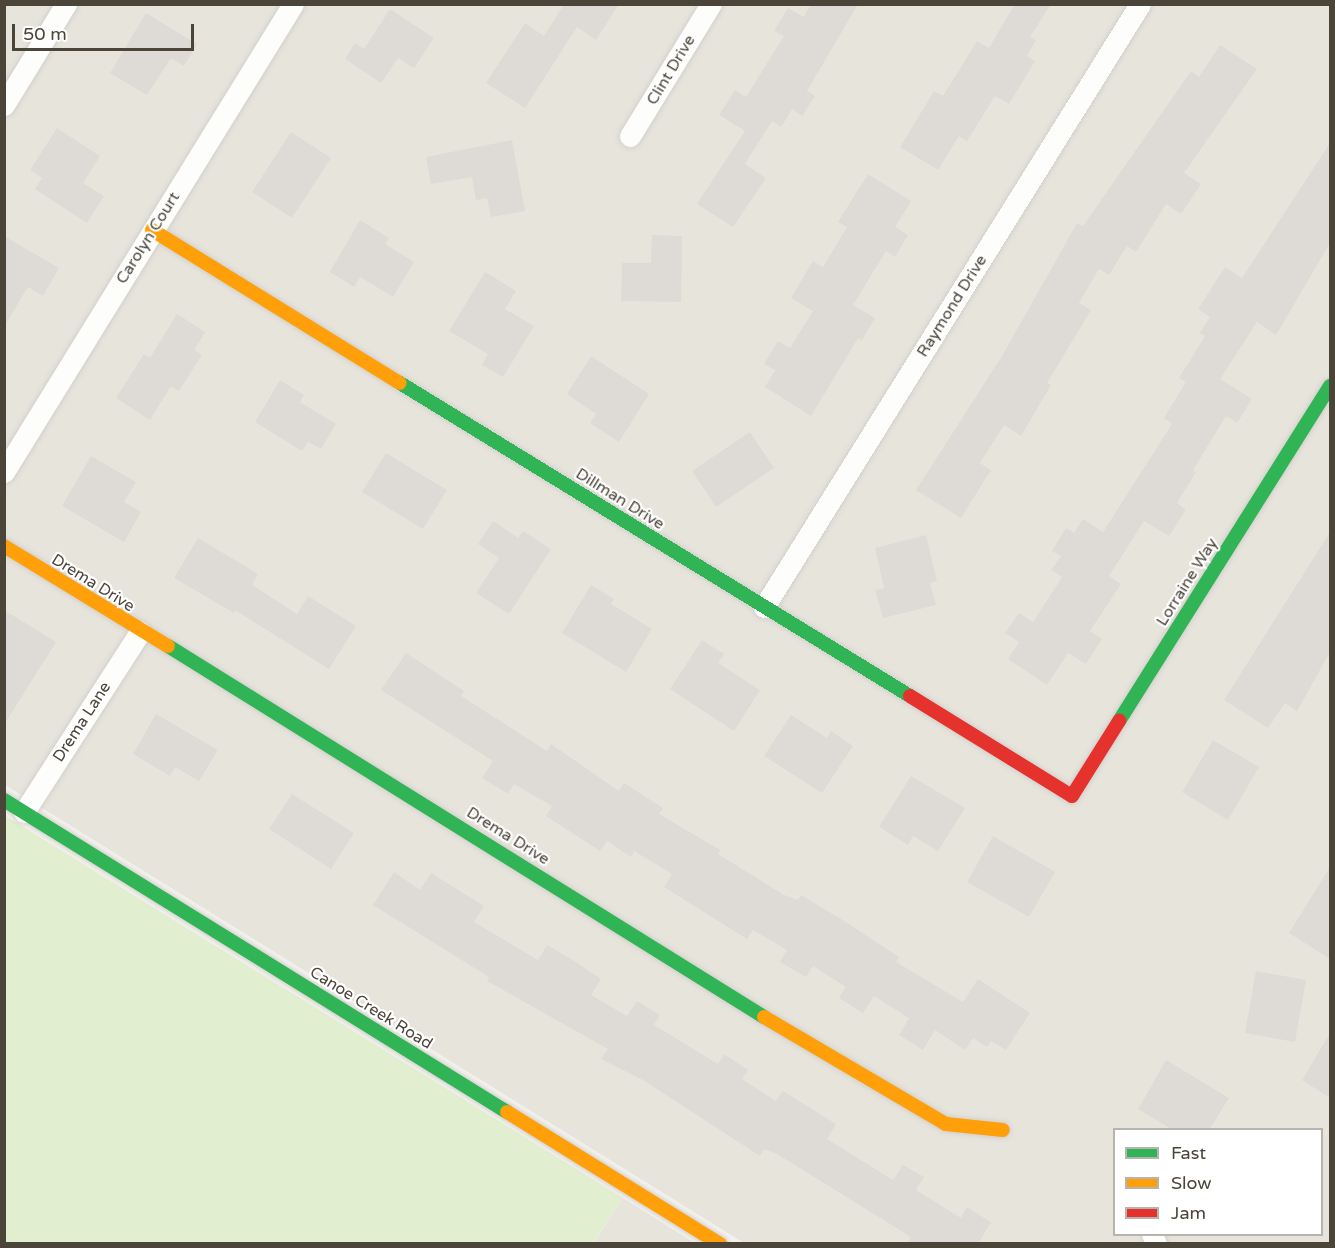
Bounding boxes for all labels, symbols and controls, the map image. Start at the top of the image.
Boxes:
scale bar [15,12,196,50]
text: 50 m [23,23,67,45]
street label: Clint Drive [643,31,699,109]
street label: Carolyn Court [112,188,184,288]
street label: Raymond Drive [913,251,991,361]
street label: Dillman Drive [572,464,668,534]
street label: Lorraine Way [1152,534,1222,630]
street label: Drema Drive [48,550,138,616]
street label: Drema Lane [49,678,115,766]
street label: Drema Drive [463,803,553,869]
street label: Canoe Creek Road [306,963,436,1053]
legend [1113,1128,1323,1236]
text: Fast [1171,1142,1206,1164]
text: Slow [1171,1172,1212,1194]
text: Jam [1171,1202,1206,1224]

